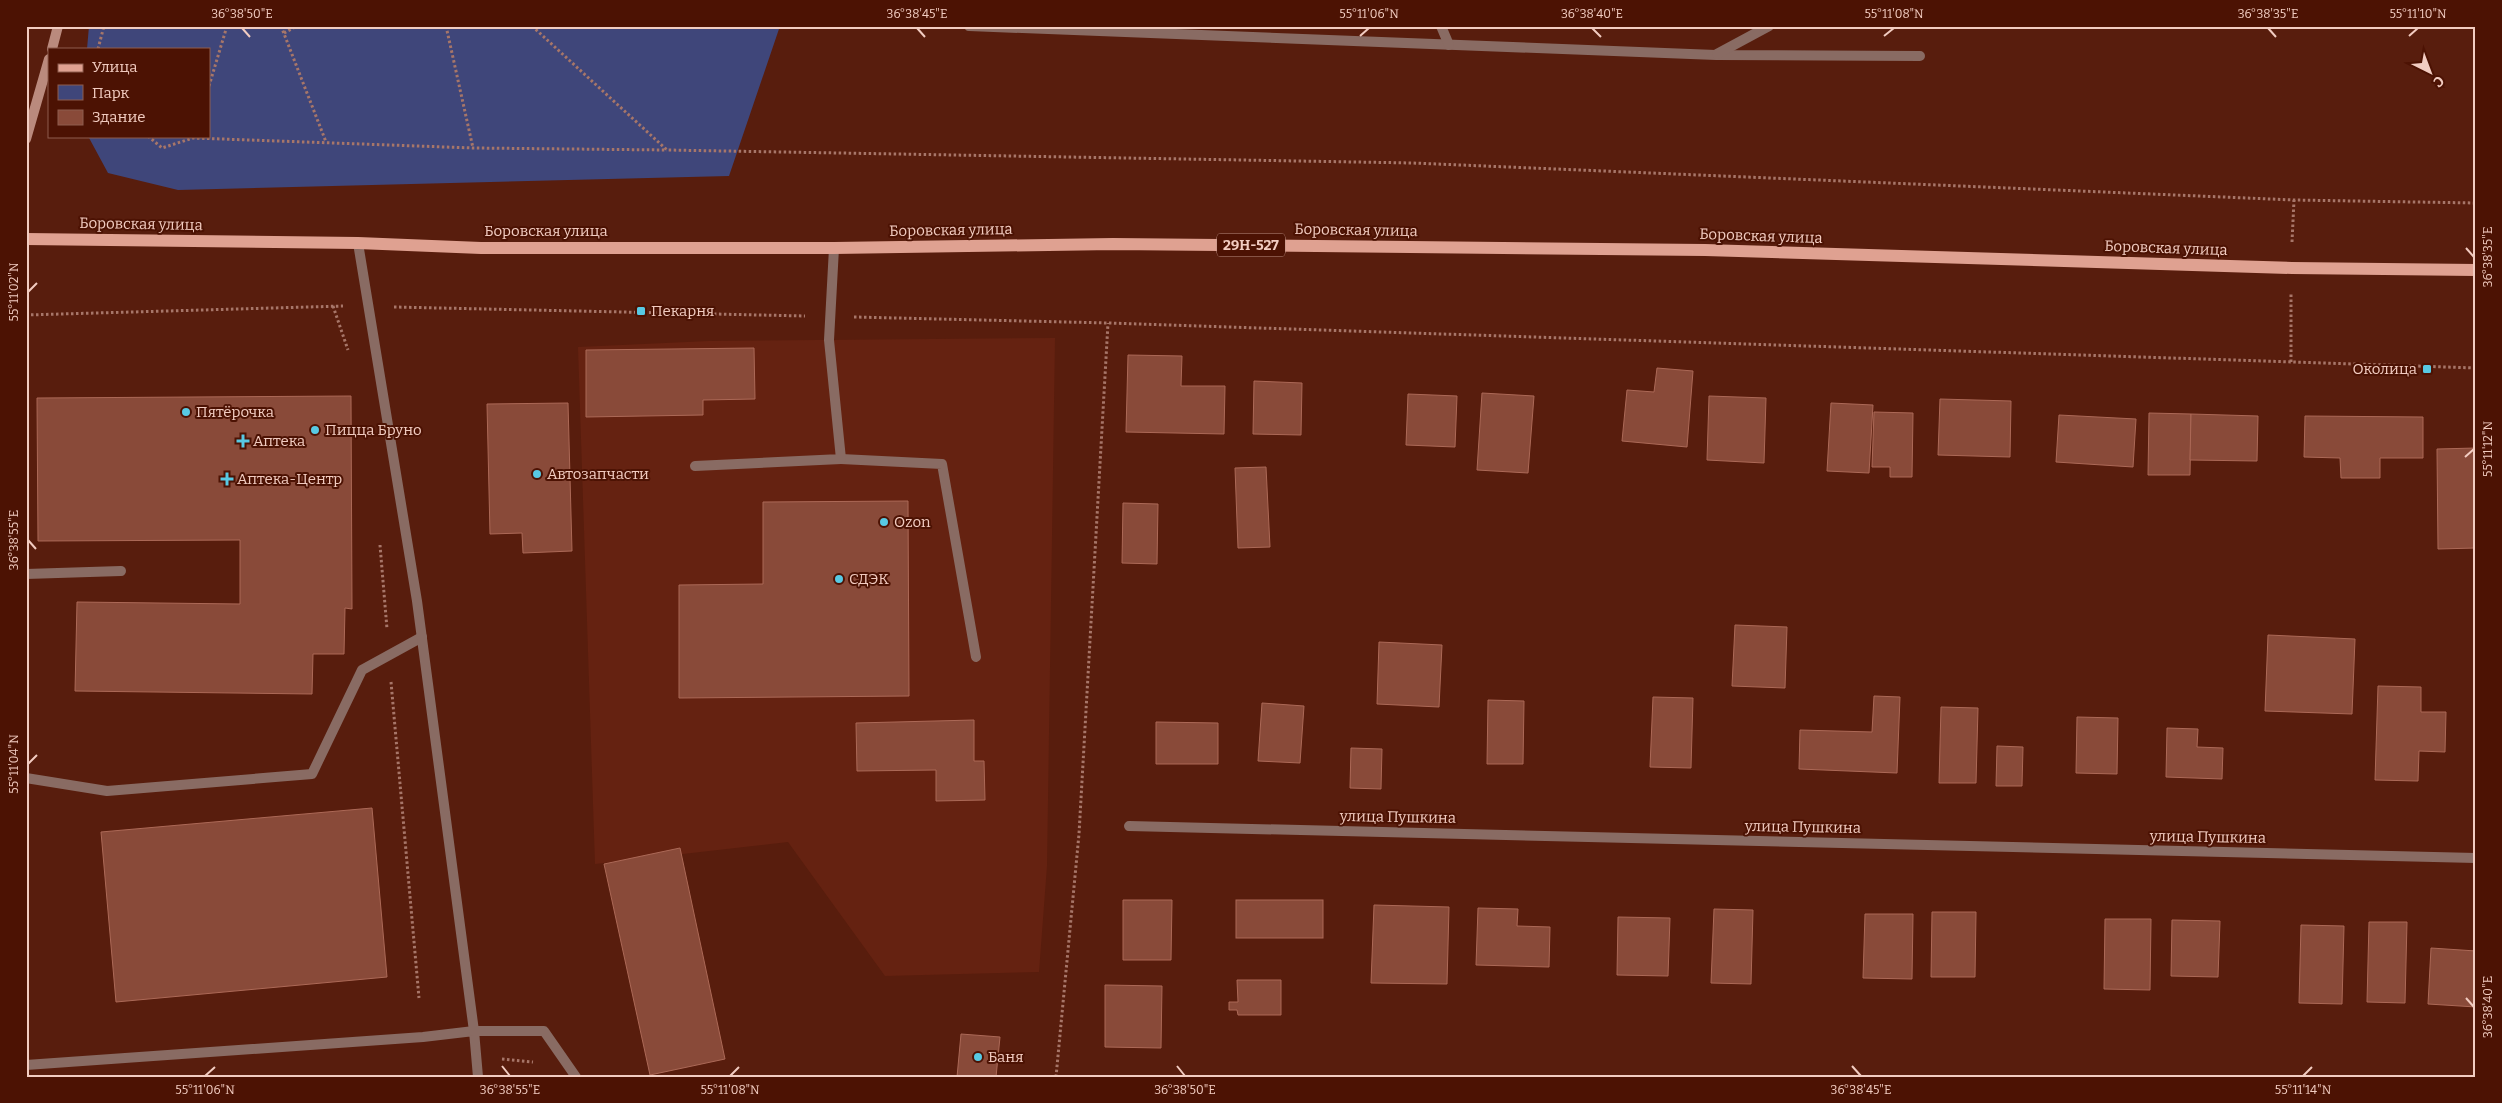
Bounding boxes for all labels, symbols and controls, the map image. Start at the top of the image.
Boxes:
text: 36°38'50"E [211,7,273,21]
text: 36°38'45"E [887,7,947,21]
text: 55°11'06"N [1339,7,1399,21]
text: 36°38'40"E [1561,7,1623,21]
text: 55°11'08"N [1864,7,1924,21]
text: 36°38'35"E [2238,7,2298,21]
text: 55°11'10"N [2389,7,2447,21]
legend [48,48,210,138]
north arrow [2404,48,2454,98]
text: Улица [92,58,138,76]
text: С [2429,72,2447,91]
text: Парк [92,84,130,102]
text: Здание [92,108,146,126]
street label: Боровская улица [79,214,203,234]
street label: Боровская улица [889,220,1013,240]
street label: Боровская улица [1294,220,1418,240]
street label: Боровская улица [484,222,608,240]
street label: Боровская улица [1699,225,1823,247]
text: 36°38'35"E [2481,227,2495,287]
road number: 29Н-527 [1217,234,1285,256]
street label: Боровская улица [2104,237,2228,259]
text: 55°11'02"N [7,262,21,321]
place label: Пекарня [651,302,714,320]
marker: Пекарня [635,305,647,317]
place label: Околица [2352,360,2417,378]
marker: Околица [2421,363,2433,375]
place label: Пятёрочка [196,403,274,421]
marker: Пятёрочка [180,406,192,418]
place label: Пицца Бруно [325,421,422,439]
text: 55°11'12"N [2481,421,2495,477]
marker: Пицца Бруно [309,424,321,436]
place label: Аптека [253,432,305,450]
marker: Аптека [237,435,249,447]
place label: Автозапчасти [547,465,649,483]
marker: Автозапчасти [531,468,543,480]
place label: Аптека-Центр [237,470,342,488]
marker: Аптека-Центр [221,473,233,485]
text: 36°38'55"E [7,510,21,570]
place label: Ozon [894,513,931,531]
marker: Ozon [878,516,890,528]
place label: СДЭК [849,570,889,588]
marker: СДЭК [833,573,845,585]
text: 55°11'04"N [7,734,21,794]
street label: улица Пушкина [1339,807,1456,827]
street label: улица Пушкина [1744,817,1861,837]
street label: улица Пушкина [2149,827,2266,847]
text: 36°38'40"E [2481,976,2495,1038]
place label: Баня [988,1048,1023,1066]
marker: Баня [972,1051,984,1063]
text: 55°11'06"N [175,1083,235,1097]
text: 36°38'55"E [480,1083,540,1097]
text: 55°11'08"N [700,1083,760,1097]
text: 36°38'50"E [1154,1083,1216,1097]
text: 36°38'45"E [1831,1083,1891,1097]
text: 55°11'14"N [2275,1083,2332,1097]

